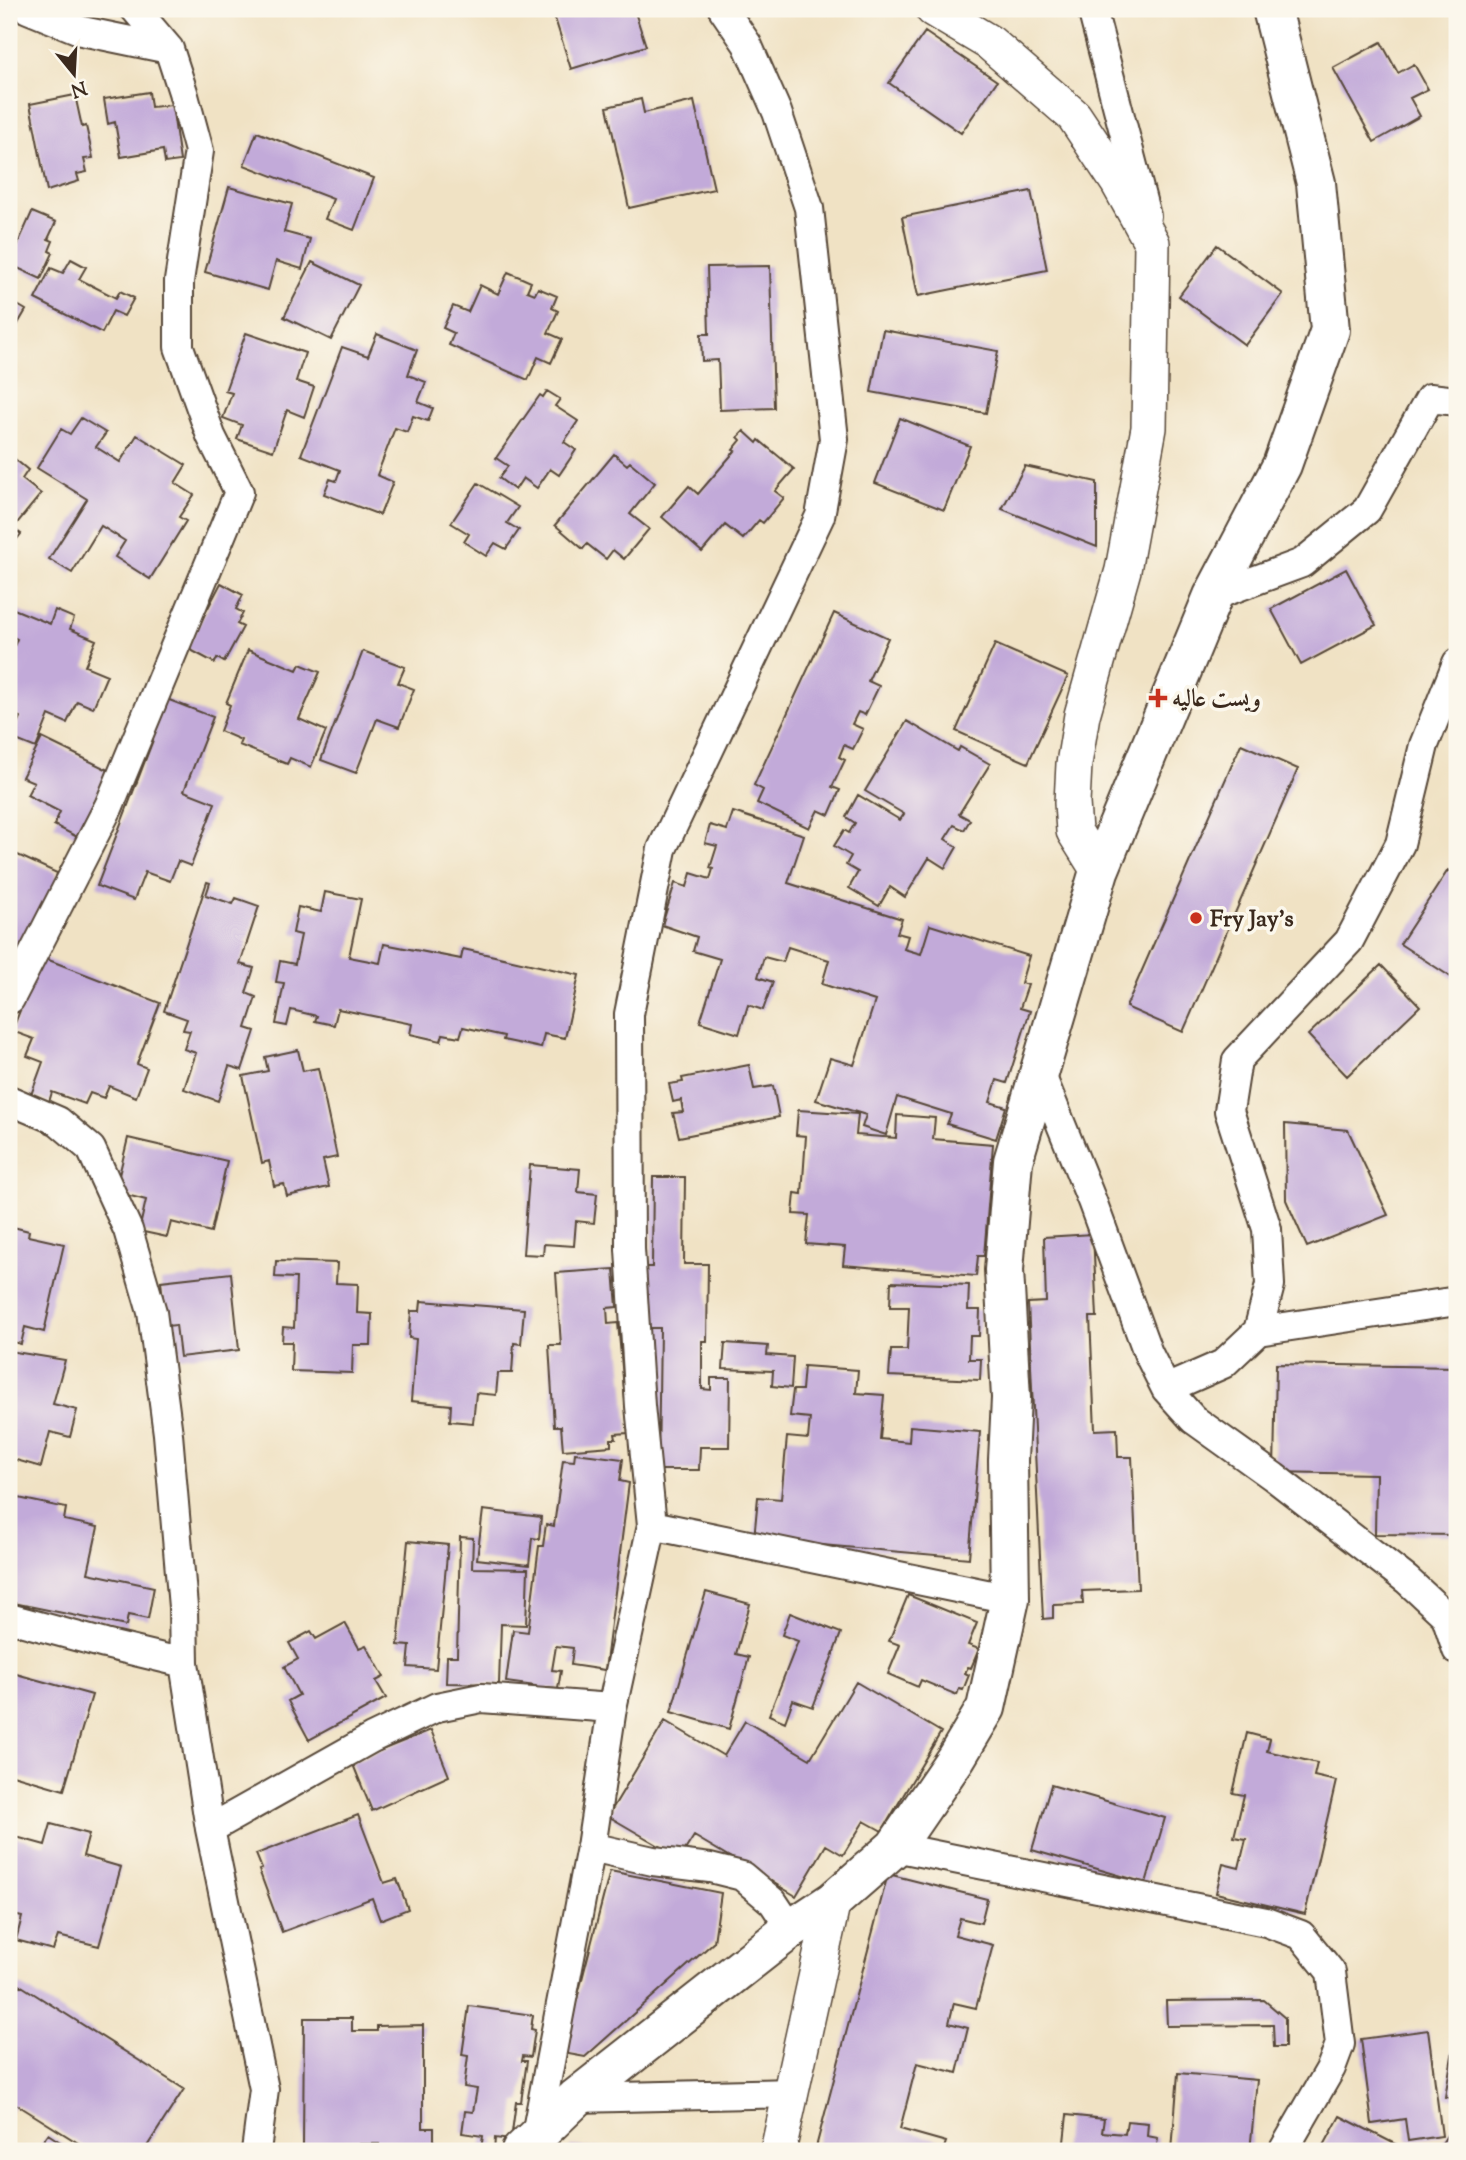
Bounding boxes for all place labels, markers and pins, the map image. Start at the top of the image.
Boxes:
place label: ويست عاليه [1172,683,1261,717]
marker: ويست عاليه [1150,690,1166,706]
place label: Fry Jay's [1210,903,1294,937]
marker: Fry Jay's [1188,910,1204,926]

